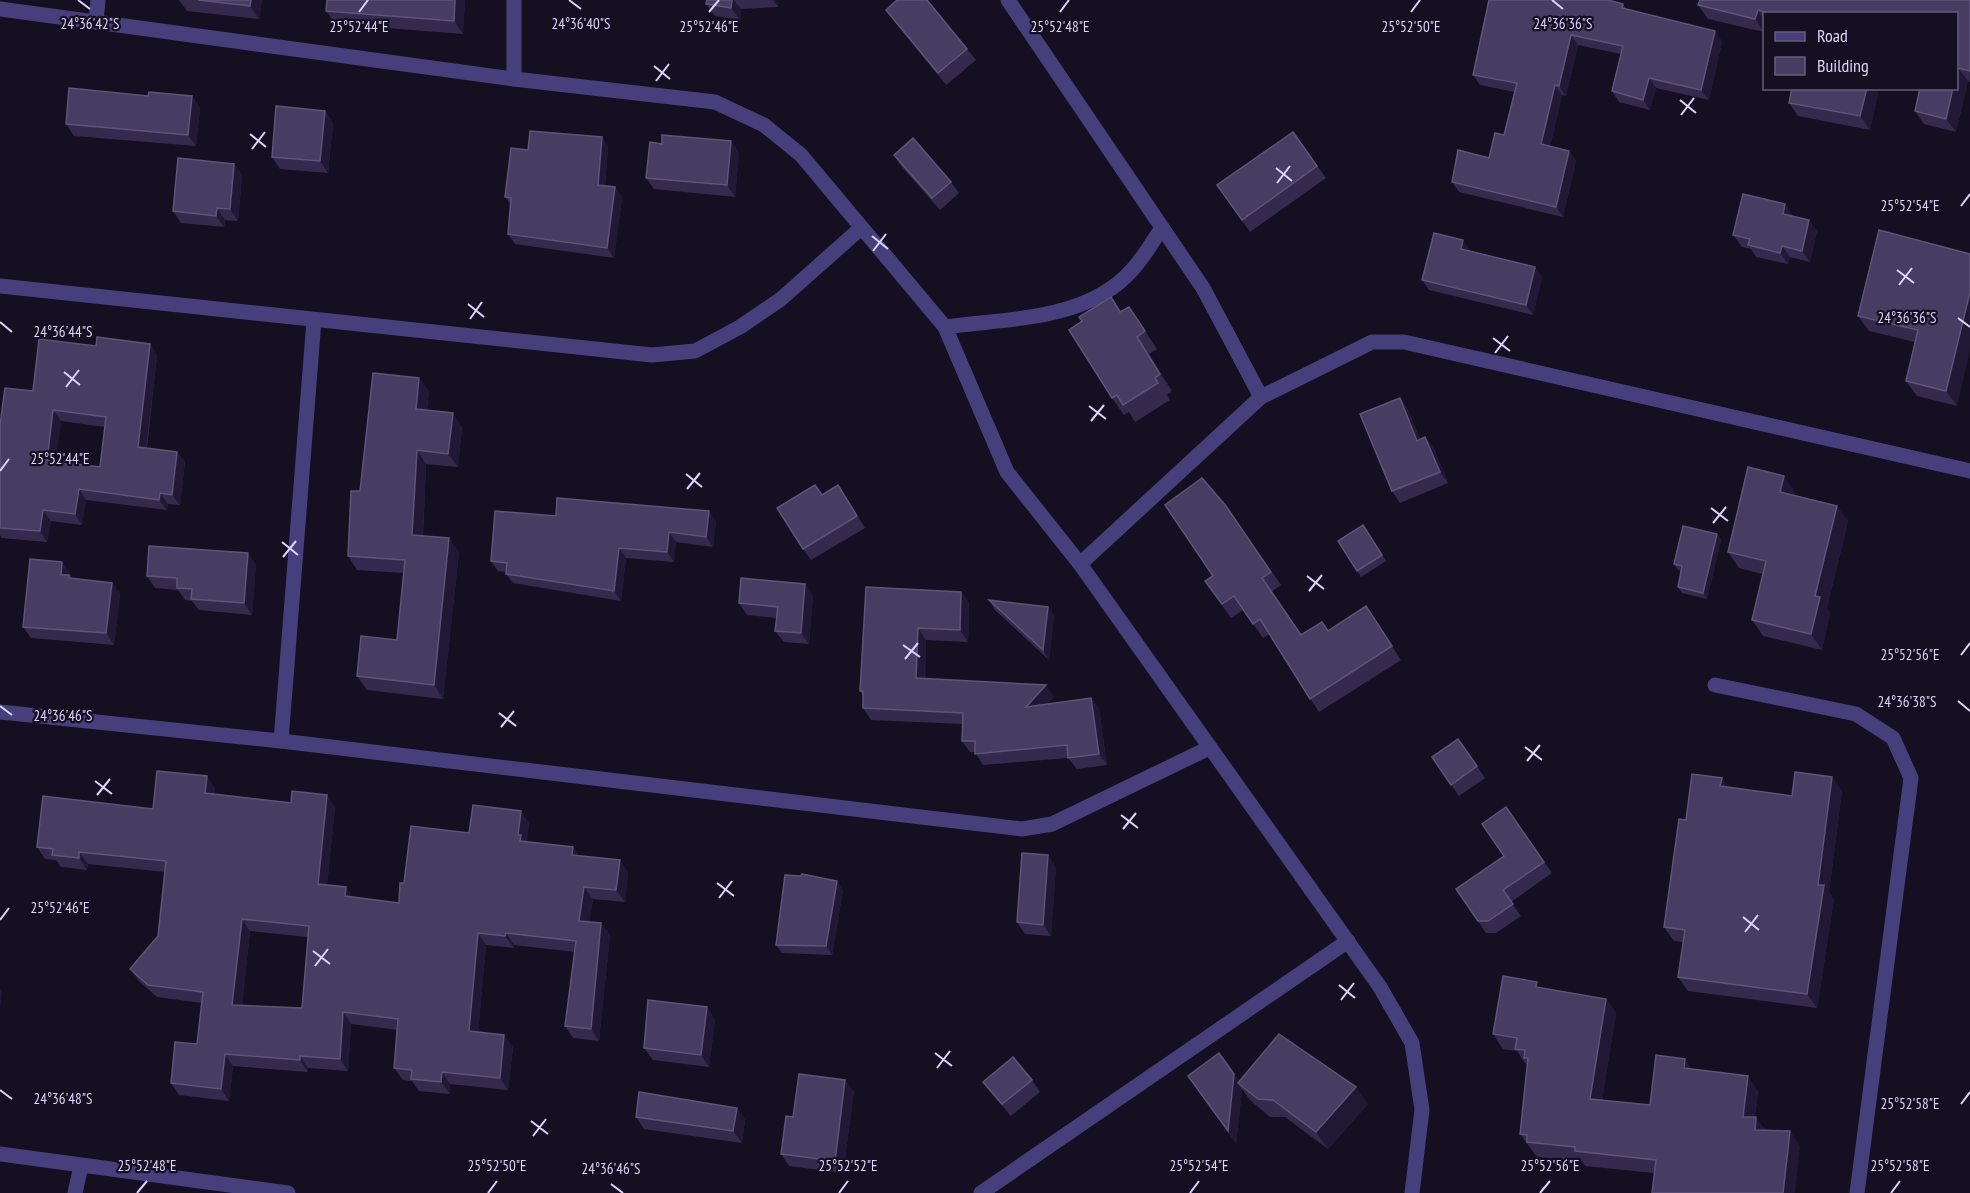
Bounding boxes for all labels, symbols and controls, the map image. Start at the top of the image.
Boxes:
legend [1763,12,1958,90]
text: 24°36'42"S [60,14,120,33]
text: 24°36'40"S [551,14,611,33]
text: 24°36'36"S [1533,14,1593,33]
text: 25°52'44"E [329,17,389,36]
text: 25°52'46"E [679,17,739,36]
text: 25°52'48"E [1030,17,1090,36]
text: 25°52'50"E [1381,17,1441,36]
text: Road [1817,24,1848,47]
text: Building [1817,54,1869,77]
text: 25°52'54"E [1880,196,1940,215]
text: 24°36'36"S [1877,308,1937,327]
text: 24°36'44"S [33,322,93,341]
text: 25°52'44"E [30,449,90,468]
text: 25°52'56"E [1880,645,1940,664]
text: 24°36'38"S [1877,692,1937,711]
text: 24°36'46"S [33,706,93,725]
text: 25°52'46"E [30,898,90,917]
text: 24°36'48"S [33,1089,93,1108]
text: 25°52'58"E [1880,1094,1940,1113]
text: 25°52'48"E [117,1156,177,1175]
text: 25°52'50"E [467,1156,527,1175]
text: 25°52'52"E [818,1156,878,1175]
text: 25°52'54"E [1169,1156,1229,1175]
text: 25°52'56"E [1520,1156,1580,1175]
text: 25°52'58"E [1870,1156,1930,1175]
text: 24°36'46"S [581,1159,641,1178]

